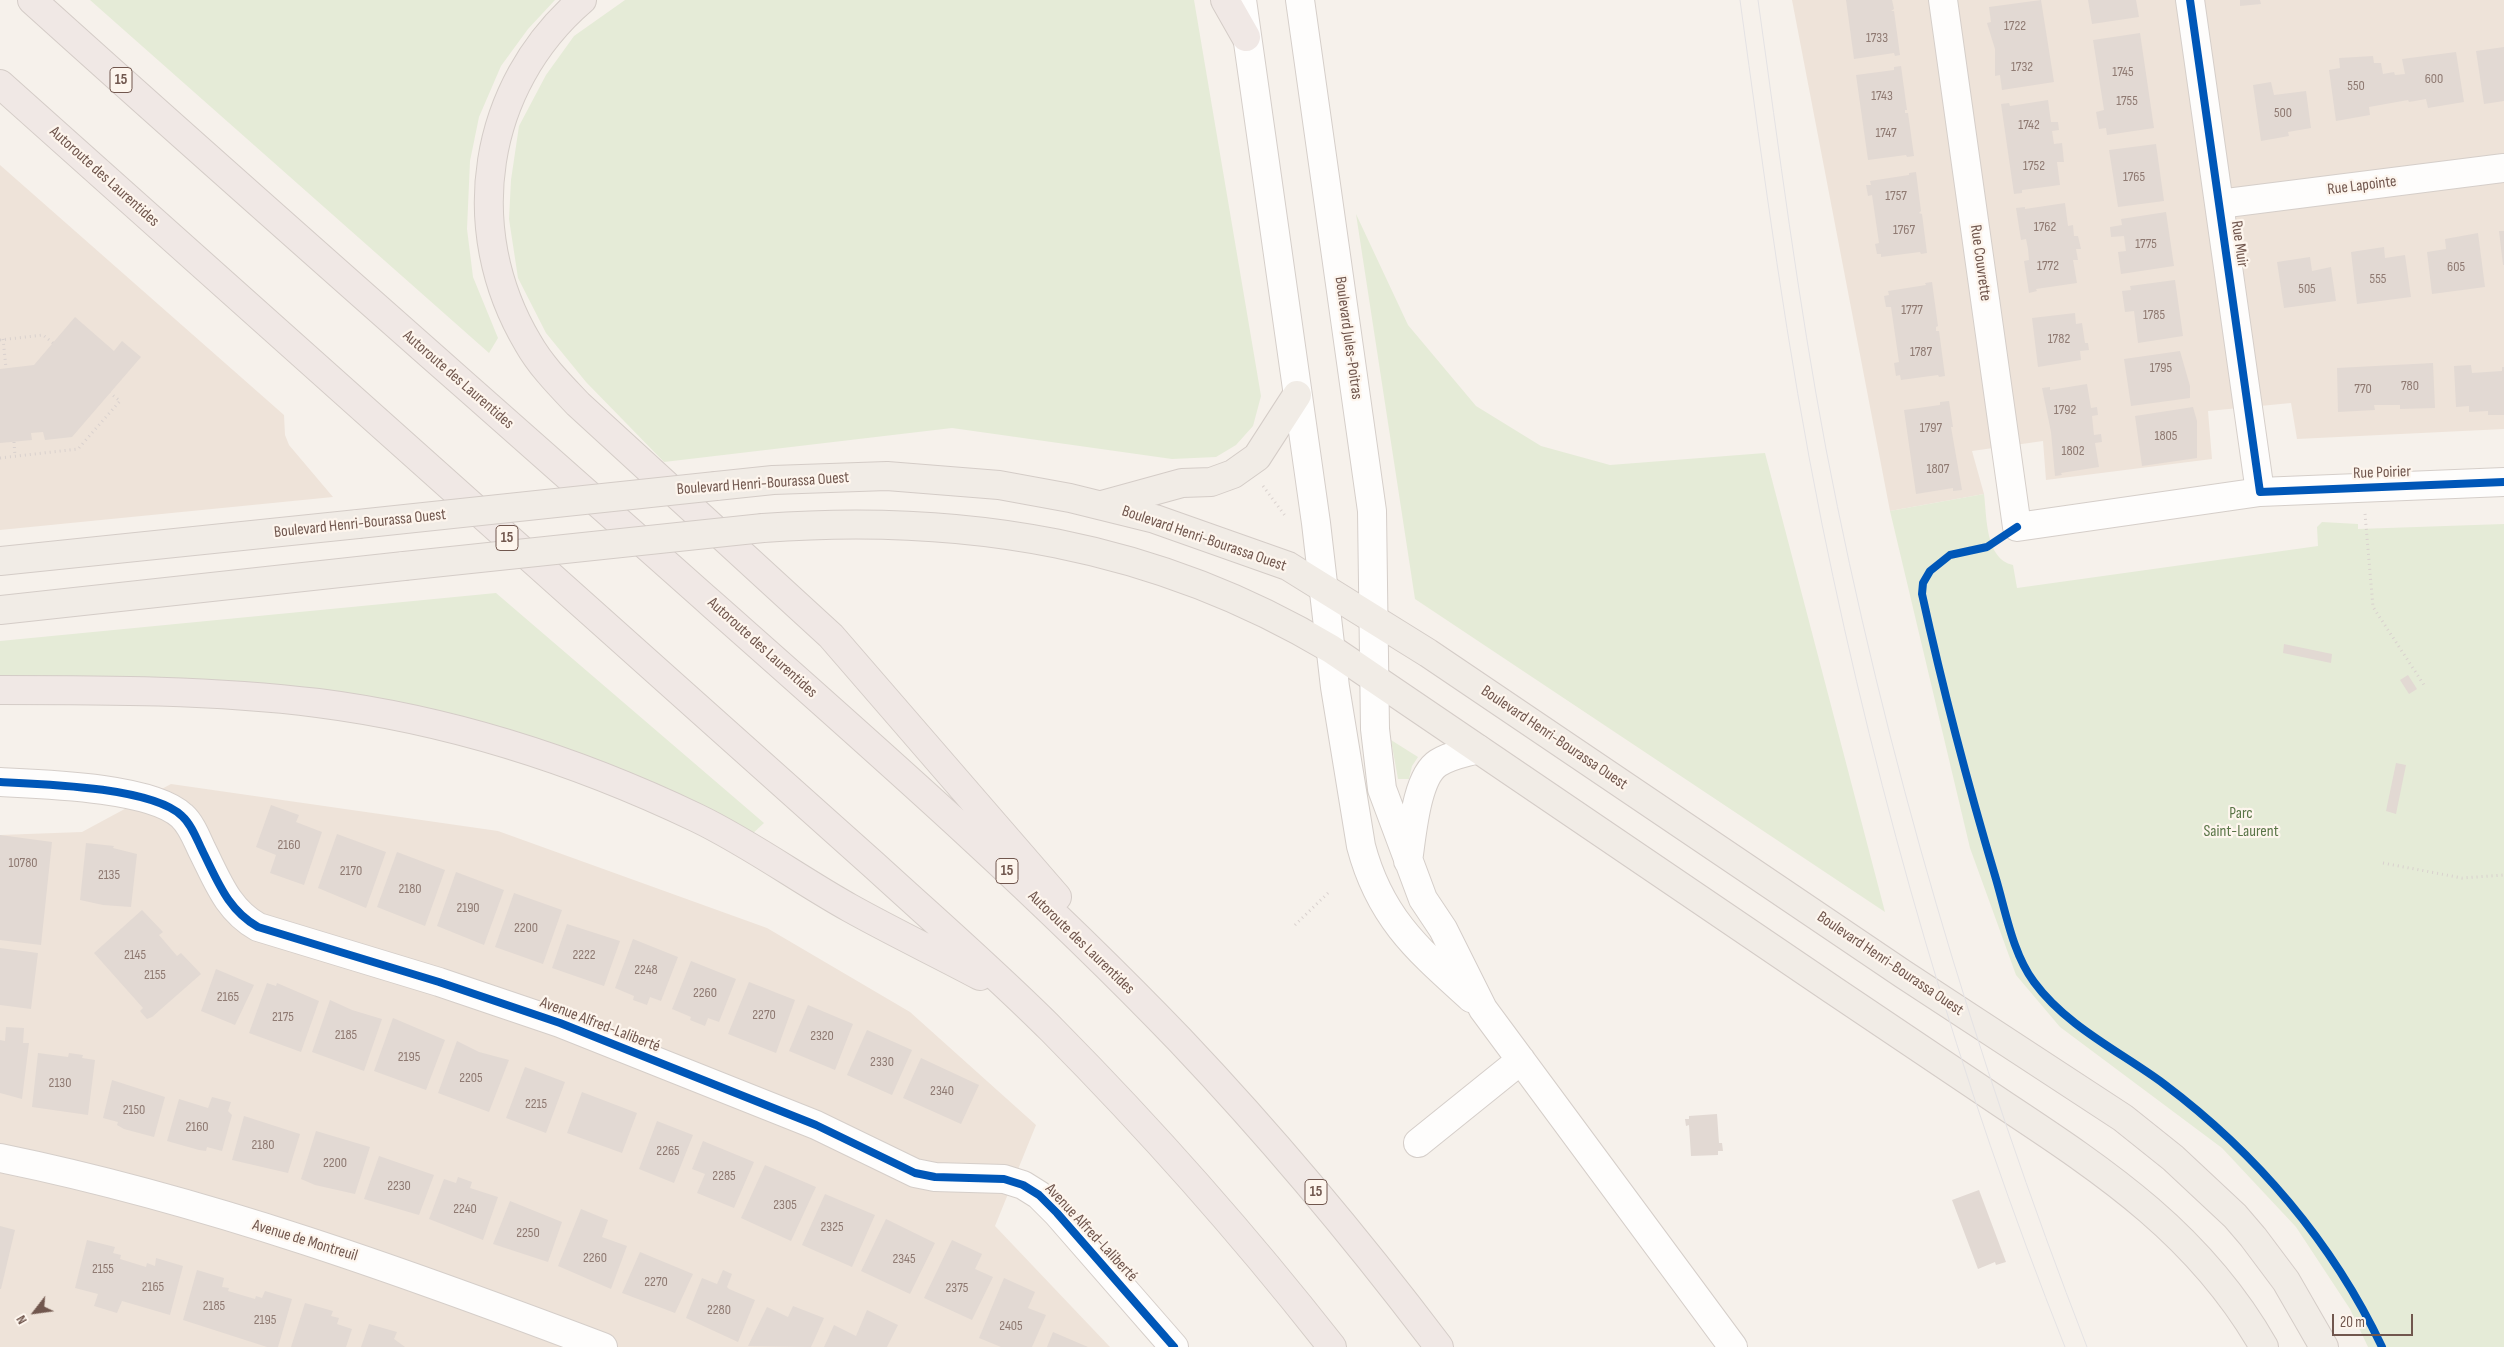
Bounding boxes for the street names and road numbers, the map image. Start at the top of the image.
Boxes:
road number: 15 [110,68,132,92]
street label: Autoroute des Laurentides [45,123,163,231]
street label: Rue Lapointe [2326,172,2398,200]
street label: Rue Muir [2226,219,2252,269]
street label: Rue Couvrette [1965,224,1995,302]
street label: Boulevard Jules-Poitras [1330,275,1366,401]
street label: Autoroute des Laurentides [399,327,517,433]
street label: Rue Poirier [2353,462,2411,484]
street label: Boulevard Henri-Bourassa Ouest [676,468,850,500]
street label: Boulevard Henri-Bourassa Ouest [1119,502,1289,576]
street label: Boulevard Henri-Bourassa Ouest [273,505,447,543]
road number: 15 [496,526,518,550]
street label: Autoroute des Laurentides [703,594,821,702]
street label: Boulevard Henri-Bourassa Ouest [1477,682,1631,794]
road number: 15 [996,858,1018,884]
street label: Autoroute des Laurentides [1024,887,1138,999]
street label: Boulevard Henri-Bourassa Ouest [1813,908,1967,1020]
street label: Avenue Alfred-Laliberté [537,993,663,1057]
street label: Avenue Alfred-Laliberté [1041,1180,1141,1286]
road number: 15 [1305,1180,1327,1204]
street label: Avenue de Montreuil [250,1216,360,1266]

